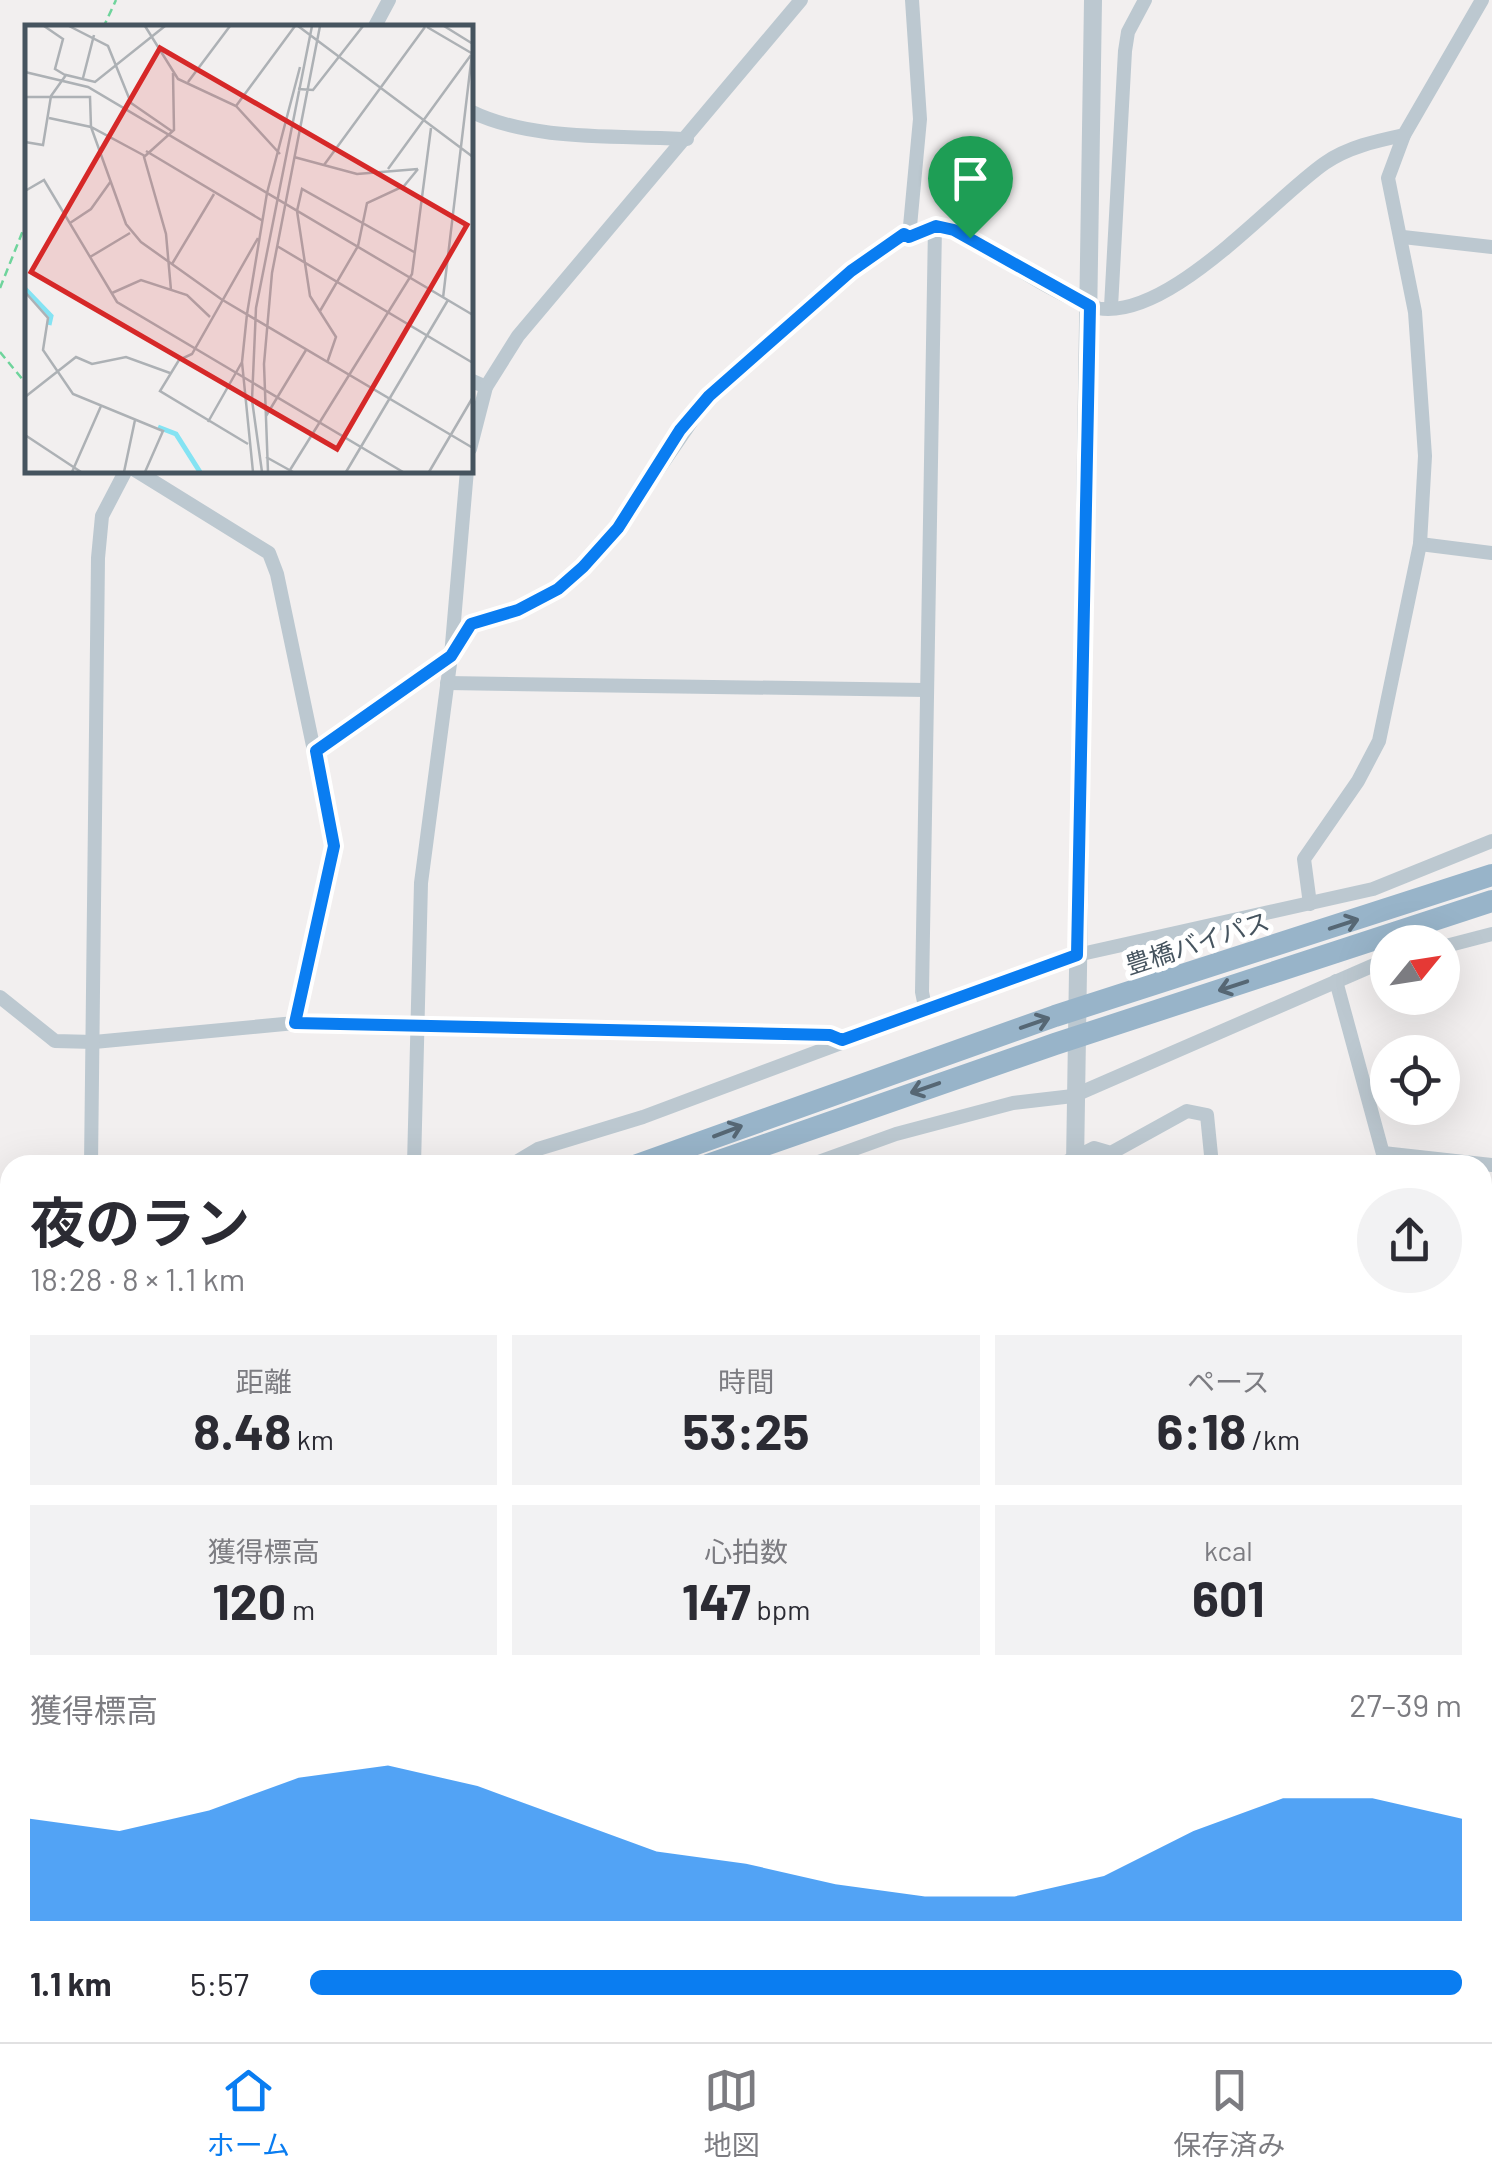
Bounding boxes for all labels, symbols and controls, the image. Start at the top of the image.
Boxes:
inset map [25,25,472,472]
pin [928,136,1013,239]
icon: arrive [943,151,998,206]
street label: 豊橋バイパス [1121,905,1273,979]
one-way arrow [1328,913,1359,931]
north arrow [1370,925,1460,1015]
map controls [1370,925,1460,1125]
one-way arrow [1218,978,1249,996]
one-way arrow [1018,1012,1050,1030]
button: locate [1370,1035,1460,1125]
one-way arrow [910,1080,941,1098]
one-way arrow [712,1120,743,1138]
text: 夜のラン [30,1188,250,1254]
button: share [1357,1188,1462,1293]
text: 18:28 · 8 × 1.1 km [30,1259,245,1297]
text: 距離 [236,1364,292,1398]
text: 時間 [718,1364,774,1398]
text: ペース [1187,1364,1270,1398]
text: 8.48 [193,1400,291,1460]
text: 53:25 [682,1400,810,1460]
text: 6:18 [1156,1400,1246,1460]
text: km [291,1422,334,1456]
text: /km [1246,1422,1300,1456]
text: kcal [1204,1533,1253,1567]
text: 獲得標高 [208,1534,320,1568]
text: 心拍数 [704,1534,788,1568]
text: 601 [1192,1567,1265,1627]
text: 120 [212,1570,286,1630]
text: 147 [682,1570,751,1630]
text: m [286,1592,315,1626]
text: bpm [751,1592,810,1626]
text: 27–39 m [1349,1685,1462,1723]
text: 獲得標高 [30,1690,158,1728]
text: 1.1 km [30,1964,111,2002]
text: 5:57 [190,1964,249,2002]
tab: ホーム [207,2063,290,2163]
tab: 地図 [704,2063,760,2163]
tab: 保存済み [1173,2063,1285,2163]

